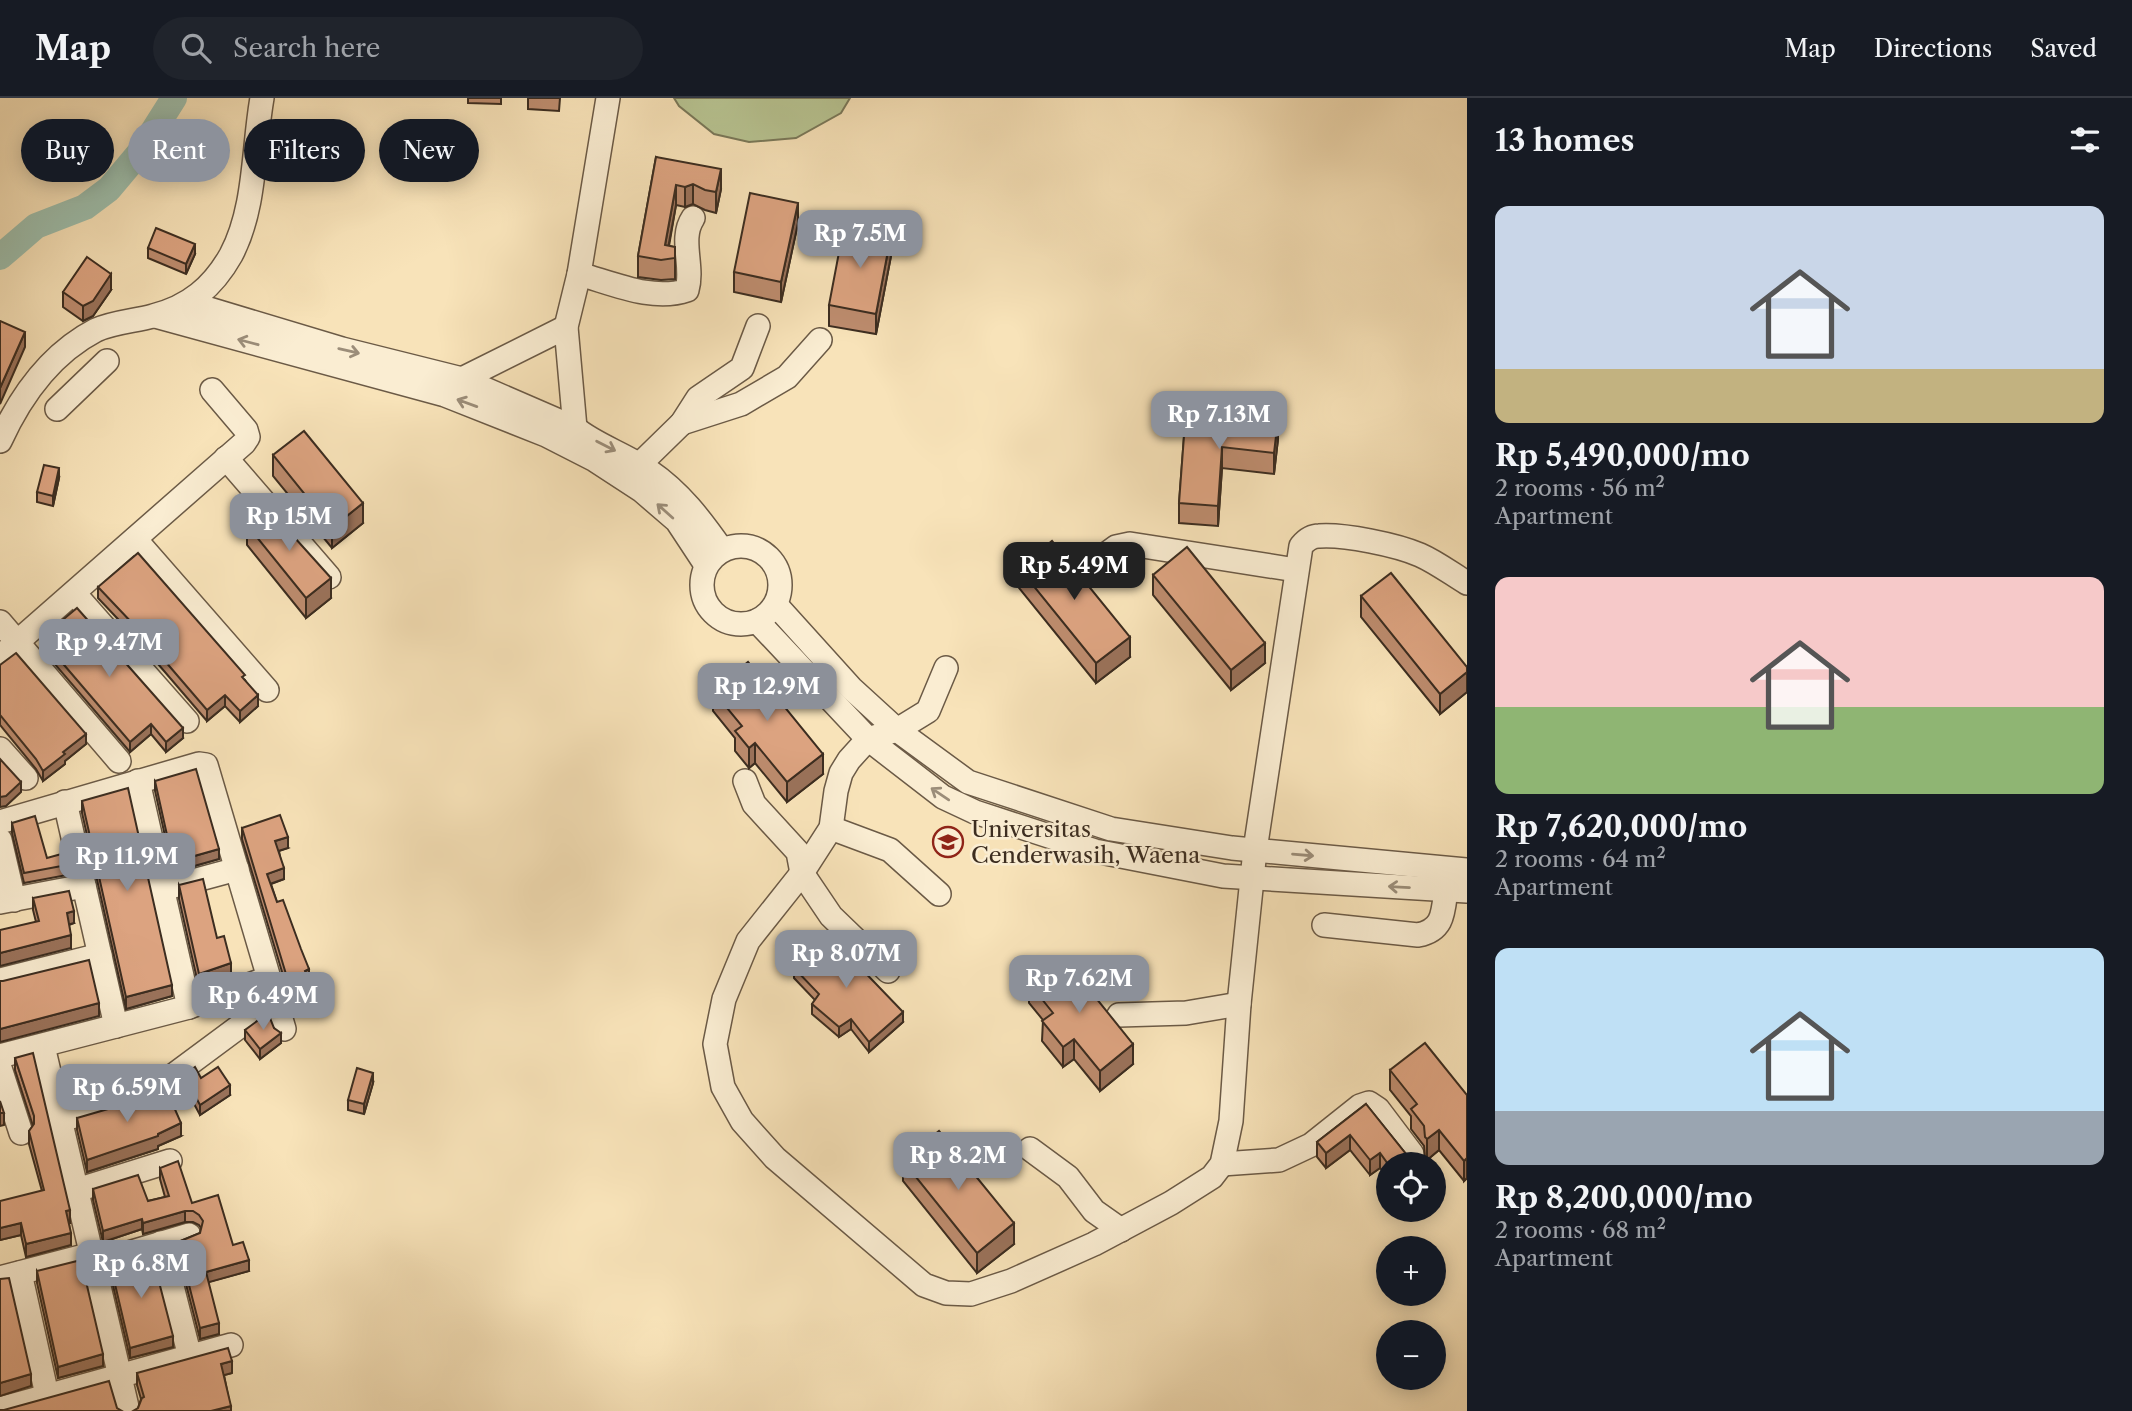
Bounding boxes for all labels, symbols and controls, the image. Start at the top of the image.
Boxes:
search box [153,17,643,80]
text: Map [35,28,111,69]
icon: search [177,29,215,67]
text: Search here [233,32,380,64]
text: Map [1784,34,1836,63]
text: Directions [1874,34,1992,63]
text: Saved [2030,34,2097,63]
chip: Buy [21,119,114,182]
chip: Rent [128,119,230,182]
chip: Filters [244,119,365,182]
chip: New [379,119,479,182]
icon: filters [2066,121,2104,159]
text: 13 homes [1495,122,1634,159]
pin: Rp 7.5M [795,211,925,270]
text: Rp 7.5M [813,219,907,247]
icon: home [1737,251,1863,377]
one-way arrow [237,334,259,347]
one-way arrow [337,345,359,358]
pin: Rp 7.13M [1147,392,1291,451]
one-way arrow [457,396,479,408]
text: Rp 7.13M [1167,400,1271,428]
text: Rp 5,490,000/mo [1495,437,1750,474]
one-way arrow [595,440,616,454]
text: 2 rooms · 56 m² [1495,474,1665,502]
pin: Rp 15M [232,494,346,553]
text: Rp 15M [246,502,332,530]
text: Apartment [1495,502,1613,530]
one-way arrow [657,503,675,519]
pin: Rp 5.49M [1002,542,1146,602]
text: Rp 5.49M [1019,551,1129,579]
pin: Rp 9.47M [37,620,181,679]
icon: home [1737,622,1863,748]
text: Rp 9.47M [55,628,163,656]
pin: Rp 12.9M [695,664,839,723]
text: Rp 12.9M [714,672,820,700]
one-way arrow [931,786,950,801]
text: Rp 7,620,000/mo [1495,808,1747,845]
place label: Universitas Cenderwasih, Waena [971,815,1201,869]
school or university icon: Universitas Cenderwasih, Waena [931,825,965,859]
pin: Rp 11.9M [55,834,199,893]
text: Rp 11.9M [75,842,179,870]
text: 2 rooms · 64 m² [1495,845,1666,873]
one-way arrow [1292,849,1314,862]
text: Apartment [1495,873,1613,901]
one-way arrow [1388,880,1411,893]
pin: Rp 8.07M [774,930,918,990]
text: Rp 8.07M [791,939,901,967]
pin: Rp 7.62M [1007,956,1151,1015]
text: Rp 7.62M [1025,964,1133,992]
pin: Rp 6.49M [191,972,335,1032]
text: Rp 6.49M [208,981,318,1009]
icon: home [1737,993,1863,1119]
pin: Rp 6.59M [55,1065,199,1124]
text: Rp 6.59M [72,1073,182,1101]
pin: Rp 8.2M [893,1132,1023,1192]
text: Rp 8.2M [909,1141,1007,1169]
map controls [1376,1152,1446,1390]
button: locate [1376,1152,1446,1222]
text: Rp 8,200,000/mo [1495,1179,1753,1216]
text: 2 rooms · 68 m² [1495,1216,1666,1244]
button: + [1376,1236,1446,1306]
pin: Rp 6.8M [76,1240,206,1300]
text: Apartment [1495,1244,1613,1272]
text: Rp 6.8M [92,1249,190,1277]
button: − [1376,1320,1446,1390]

